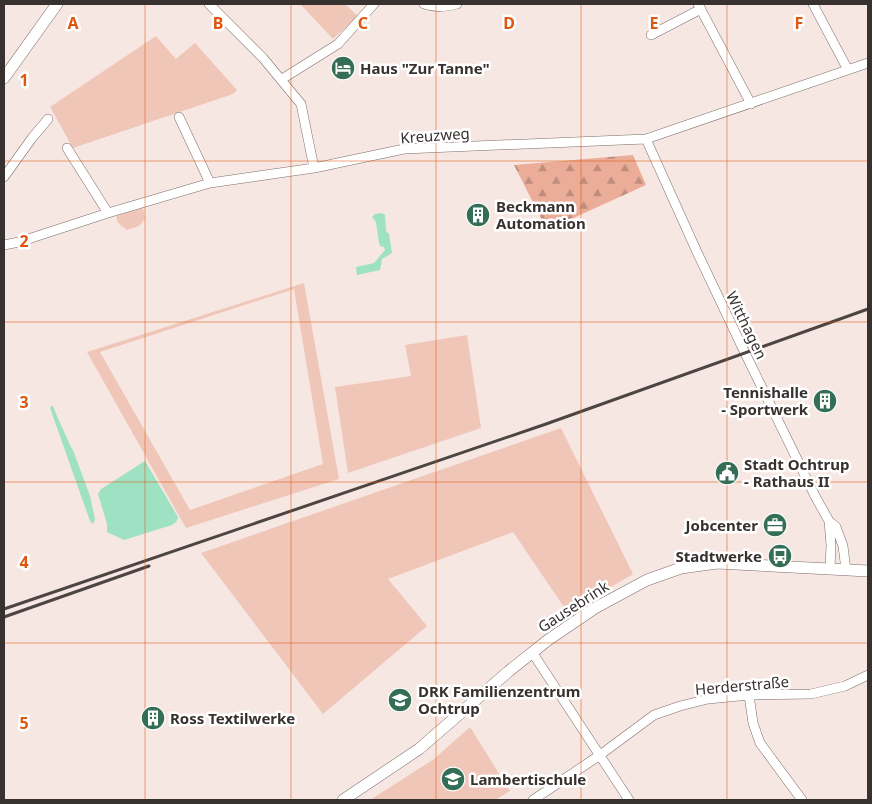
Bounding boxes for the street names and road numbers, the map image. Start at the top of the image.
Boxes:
street label: Kreuzweg [400,123,470,147]
street label: Witthagen [722,288,772,362]
street label: Gausebrink [534,576,612,636]
street label: Herderstraße [694,671,790,699]

